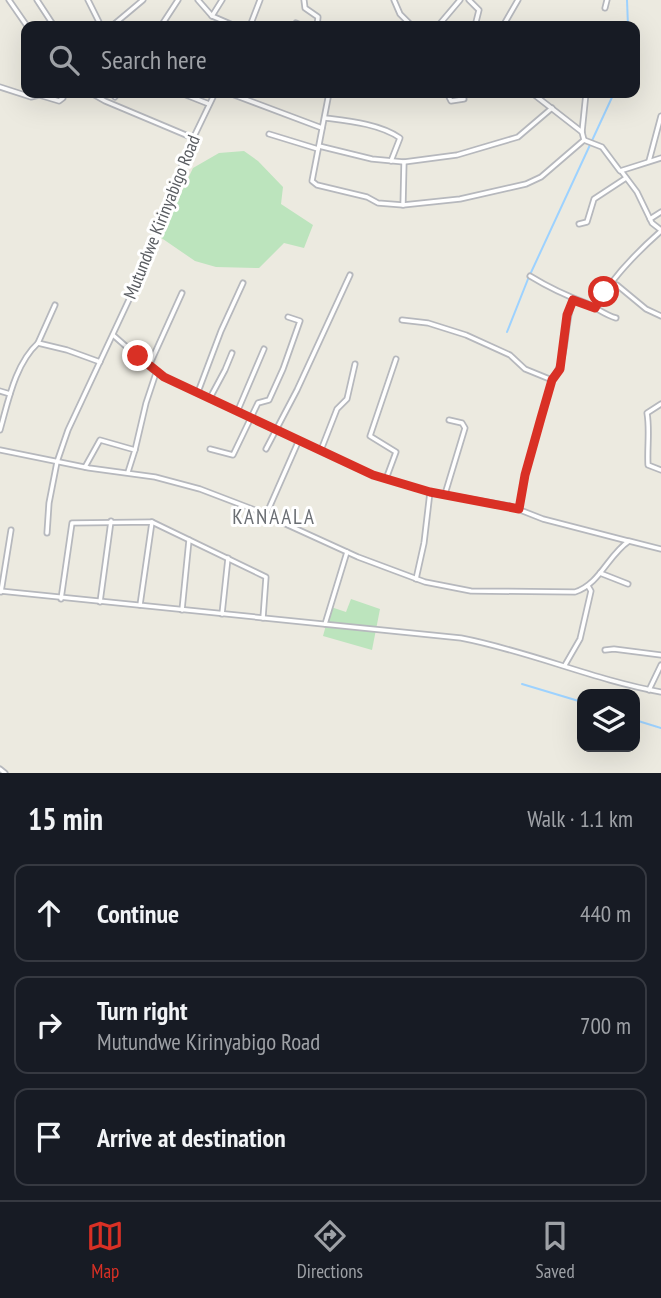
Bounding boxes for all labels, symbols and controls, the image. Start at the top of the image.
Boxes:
search box [21,21,640,98]
icon: search [45,41,83,79]
text: Search here [101,43,207,76]
street label: Mutundwe Kirinyabigo Road [118,131,205,302]
route start [588,276,619,307]
route end [122,340,153,371]
district label: KANAALA [232,503,316,530]
map controls [577,689,640,752]
button: layers [577,689,640,752]
text: 15 min [28,799,103,838]
text: Walk · 1.1 km [527,804,633,833]
icon: ahead [30,894,68,932]
text: Continue [97,897,179,930]
text: 440 m [580,899,631,928]
text: Turn right [97,994,188,1027]
icon: right [30,1006,68,1044]
text: 700 m [580,1011,631,1040]
text: Mutundwe Kirinyabigo Road [97,1027,320,1056]
icon: arrive [30,1118,68,1156]
text: Arrive at destination [97,1121,286,1154]
tab: Map [86,1217,124,1283]
tab: Directions [297,1217,363,1283]
tab: Saved [536,1217,575,1283]

